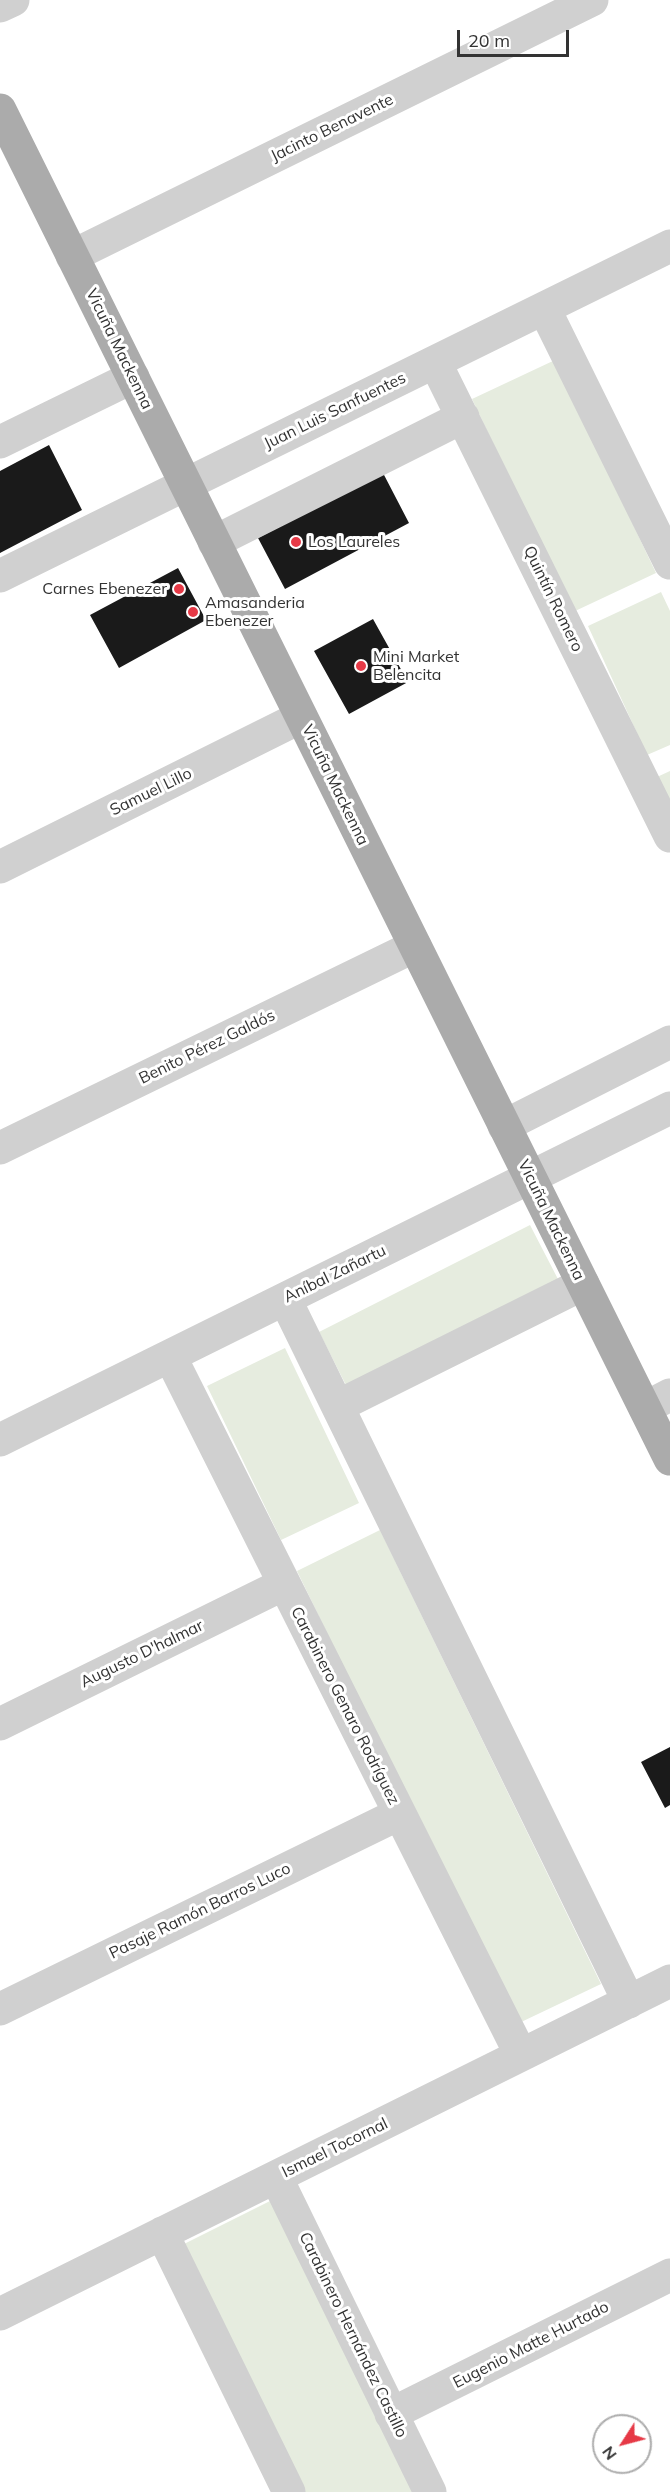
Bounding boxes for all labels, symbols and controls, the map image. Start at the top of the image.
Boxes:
scale bar [460,18,572,56]
text: 20 m [468,29,510,52]
street label: Jacinto Benavente [268,90,396,166]
street label: Vicuña Mackenna [82,286,156,412]
street label: Juan Luis Sanfuentes [261,368,409,454]
place label: Los Laureles [308,532,400,552]
marker: Los Laureles [289,535,303,549]
street label: Quintín Romero [519,543,587,655]
place label: Carnes Ebenezer [42,579,167,599]
marker: Carnes Ebenezer [172,582,186,596]
place label: Amasanderia Ebenezer [205,593,305,631]
marker: Amasanderia Ebenezer [186,605,200,619]
place label: Mini Market Belencita [373,647,459,685]
marker: Mini Market Belencita [354,659,368,673]
street label: Vicuña Mackenna [298,722,372,848]
street label: Samuel Lillo [107,764,195,820]
street label: Benito Pérez Galdós [136,1006,278,1088]
street label: Vicuña Mackenna [514,1157,588,1283]
street label: Aníbal Zañartu [281,1241,389,1307]
street label: Carabinero Genaro Rodríguez [287,1604,403,1808]
street label: Augusto D'halmar [77,1616,207,1692]
street label: Pasaje Ramón Barros Luco [106,1859,294,1963]
street label: Ismael Tocornal [279,2114,391,2182]
street label: Carabinero Hernández Castillo [295,2229,411,2441]
street label: Eugenio Matte Hurtado [450,2297,612,2393]
north arrow [592,2414,652,2474]
text: N [597,2443,621,2464]

